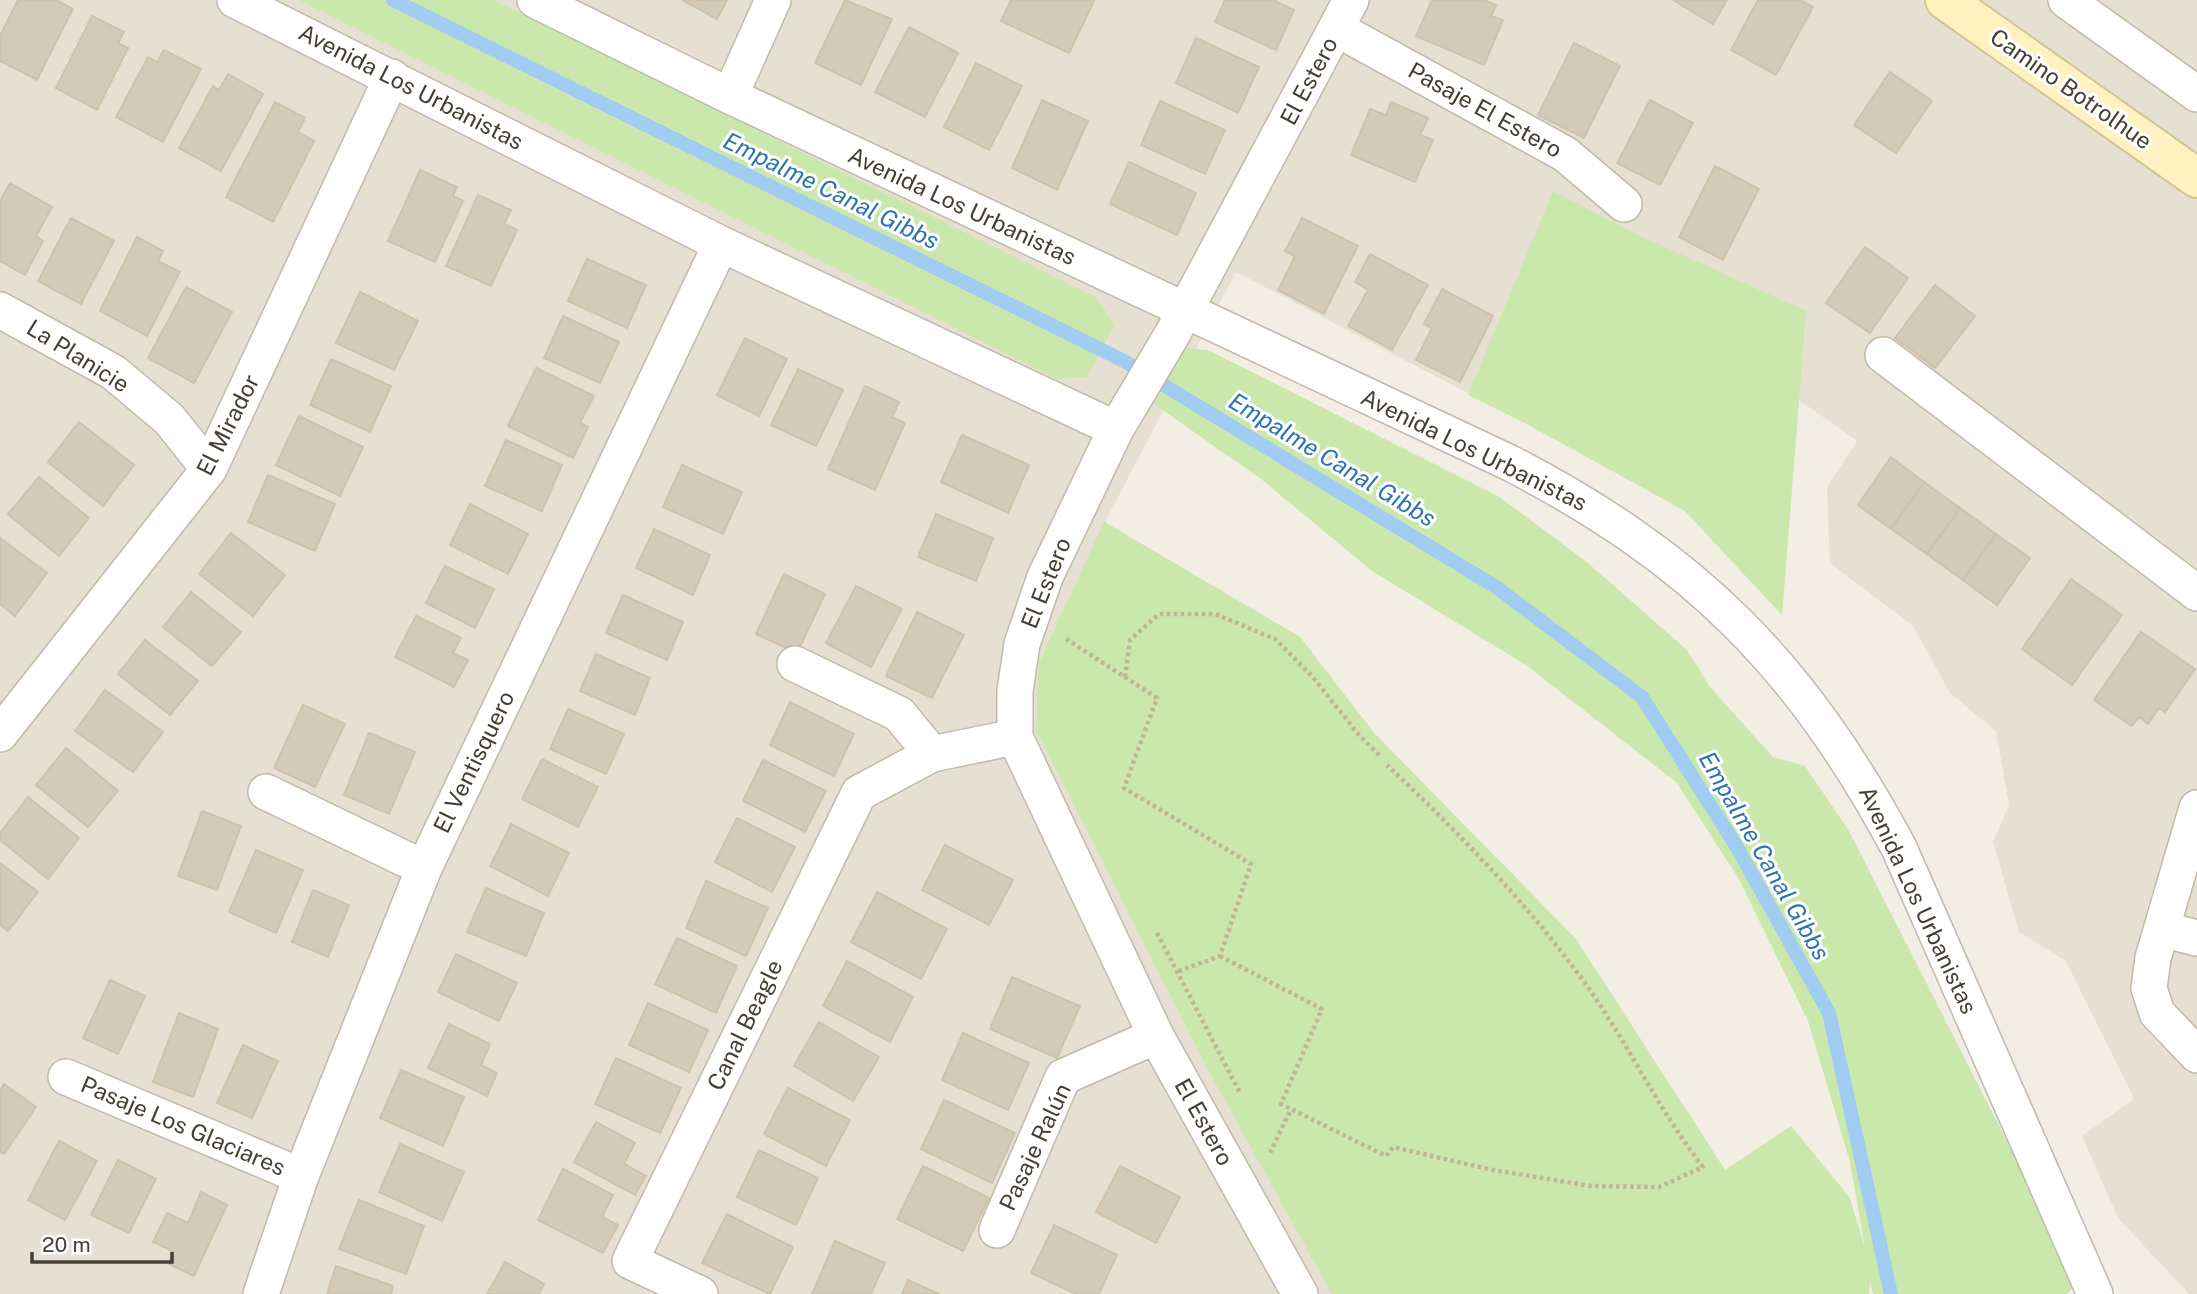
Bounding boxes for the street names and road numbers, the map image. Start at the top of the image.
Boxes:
street label: Avenida Los Urbanistas [295,18,528,155]
street label: Camino Botrolhue [1985,23,2157,154]
street label: El Estero [1274,32,1343,129]
street label: Pasaje El Estero [1404,56,1567,163]
street label: Avenida Los Urbanistas [844,141,1080,270]
street label: La Planicie [22,314,134,398]
street label: El Mirador [191,370,264,480]
street label: Avenida Los Urbanistas [1357,383,1592,516]
street label: El Estero [1015,534,1076,632]
street label: El Ventisquero [428,686,520,837]
street label: Avenida Los Urbanistas [1854,782,1983,1018]
street label: Canal Beagle [701,955,788,1094]
street label: Pasaje Los Glaciares [77,1070,289,1181]
street label: El Estero [1169,1073,1239,1170]
street label: Pasaje Ralún [993,1079,1076,1215]

